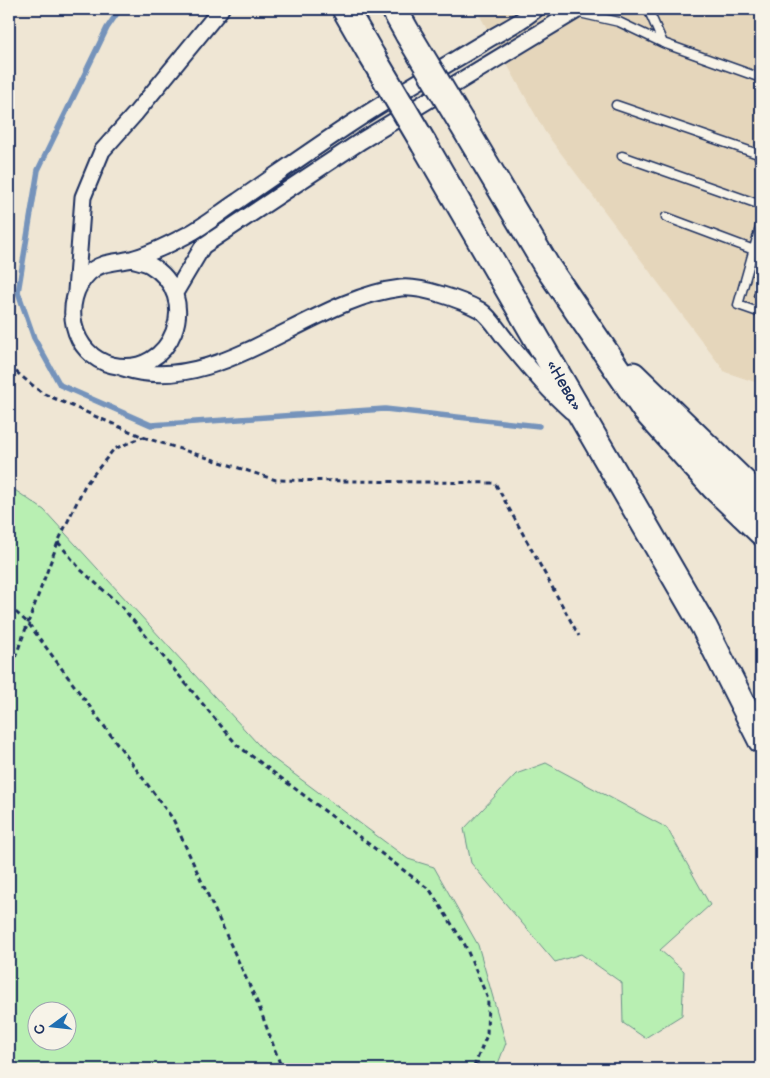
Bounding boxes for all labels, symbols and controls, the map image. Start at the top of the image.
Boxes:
street label: «Нева» [541,357,586,415]
north arrow [28,1000,78,1050]
text: С [30,1022,49,1036]

